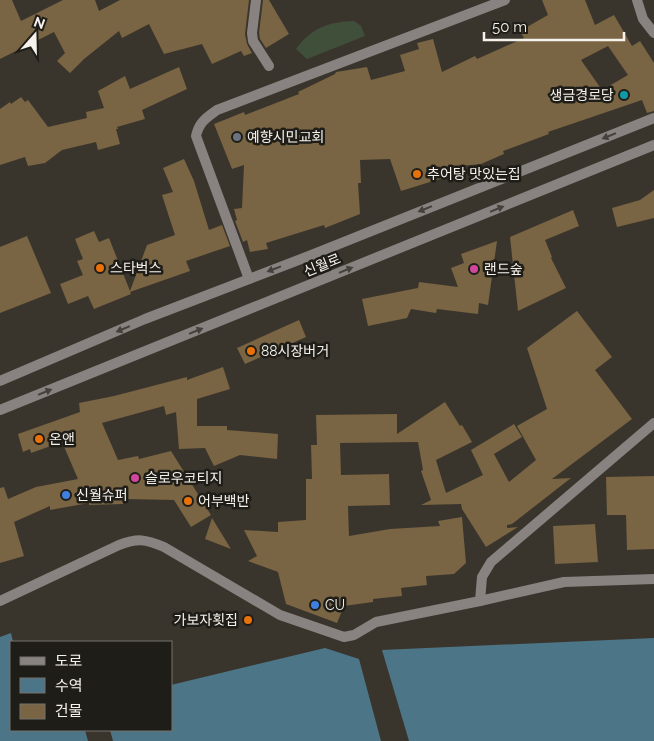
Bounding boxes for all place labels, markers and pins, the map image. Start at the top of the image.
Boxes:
place label: 생금경로당 [550,87,614,103]
marker: 생금경로당 [618,89,630,101]
place label: 예향시민교회 [247,129,324,145]
marker: 예향시민교회 [231,131,243,143]
place label: 추어탕 맛있는집 [427,166,521,182]
marker: 추어탕 맛있는집 [411,168,423,180]
place label: 스타벅스 [110,260,162,276]
place label: 랜드숲 [484,261,523,277]
marker: 스타벅스 [94,262,106,274]
marker: 랜드숲 [468,263,480,275]
place label: 88시장버거 [261,343,329,359]
marker: 88시장버거 [245,345,257,357]
place label: 온앤 [49,431,75,447]
marker: 온앤 [33,433,45,445]
place label: 슬로우코티지 [145,470,222,486]
marker: 슬로우코티지 [129,472,141,484]
place label: 신월슈퍼 [76,487,128,503]
marker: 신월슈퍼 [60,489,72,501]
place label: 어부백반 [198,493,250,509]
marker: 어부백반 [182,495,194,507]
place label: CU [325,597,345,613]
marker: CU [309,599,321,611]
place label: 가보자횟집 [174,612,238,628]
marker: 가보자횟집 [242,614,254,626]

